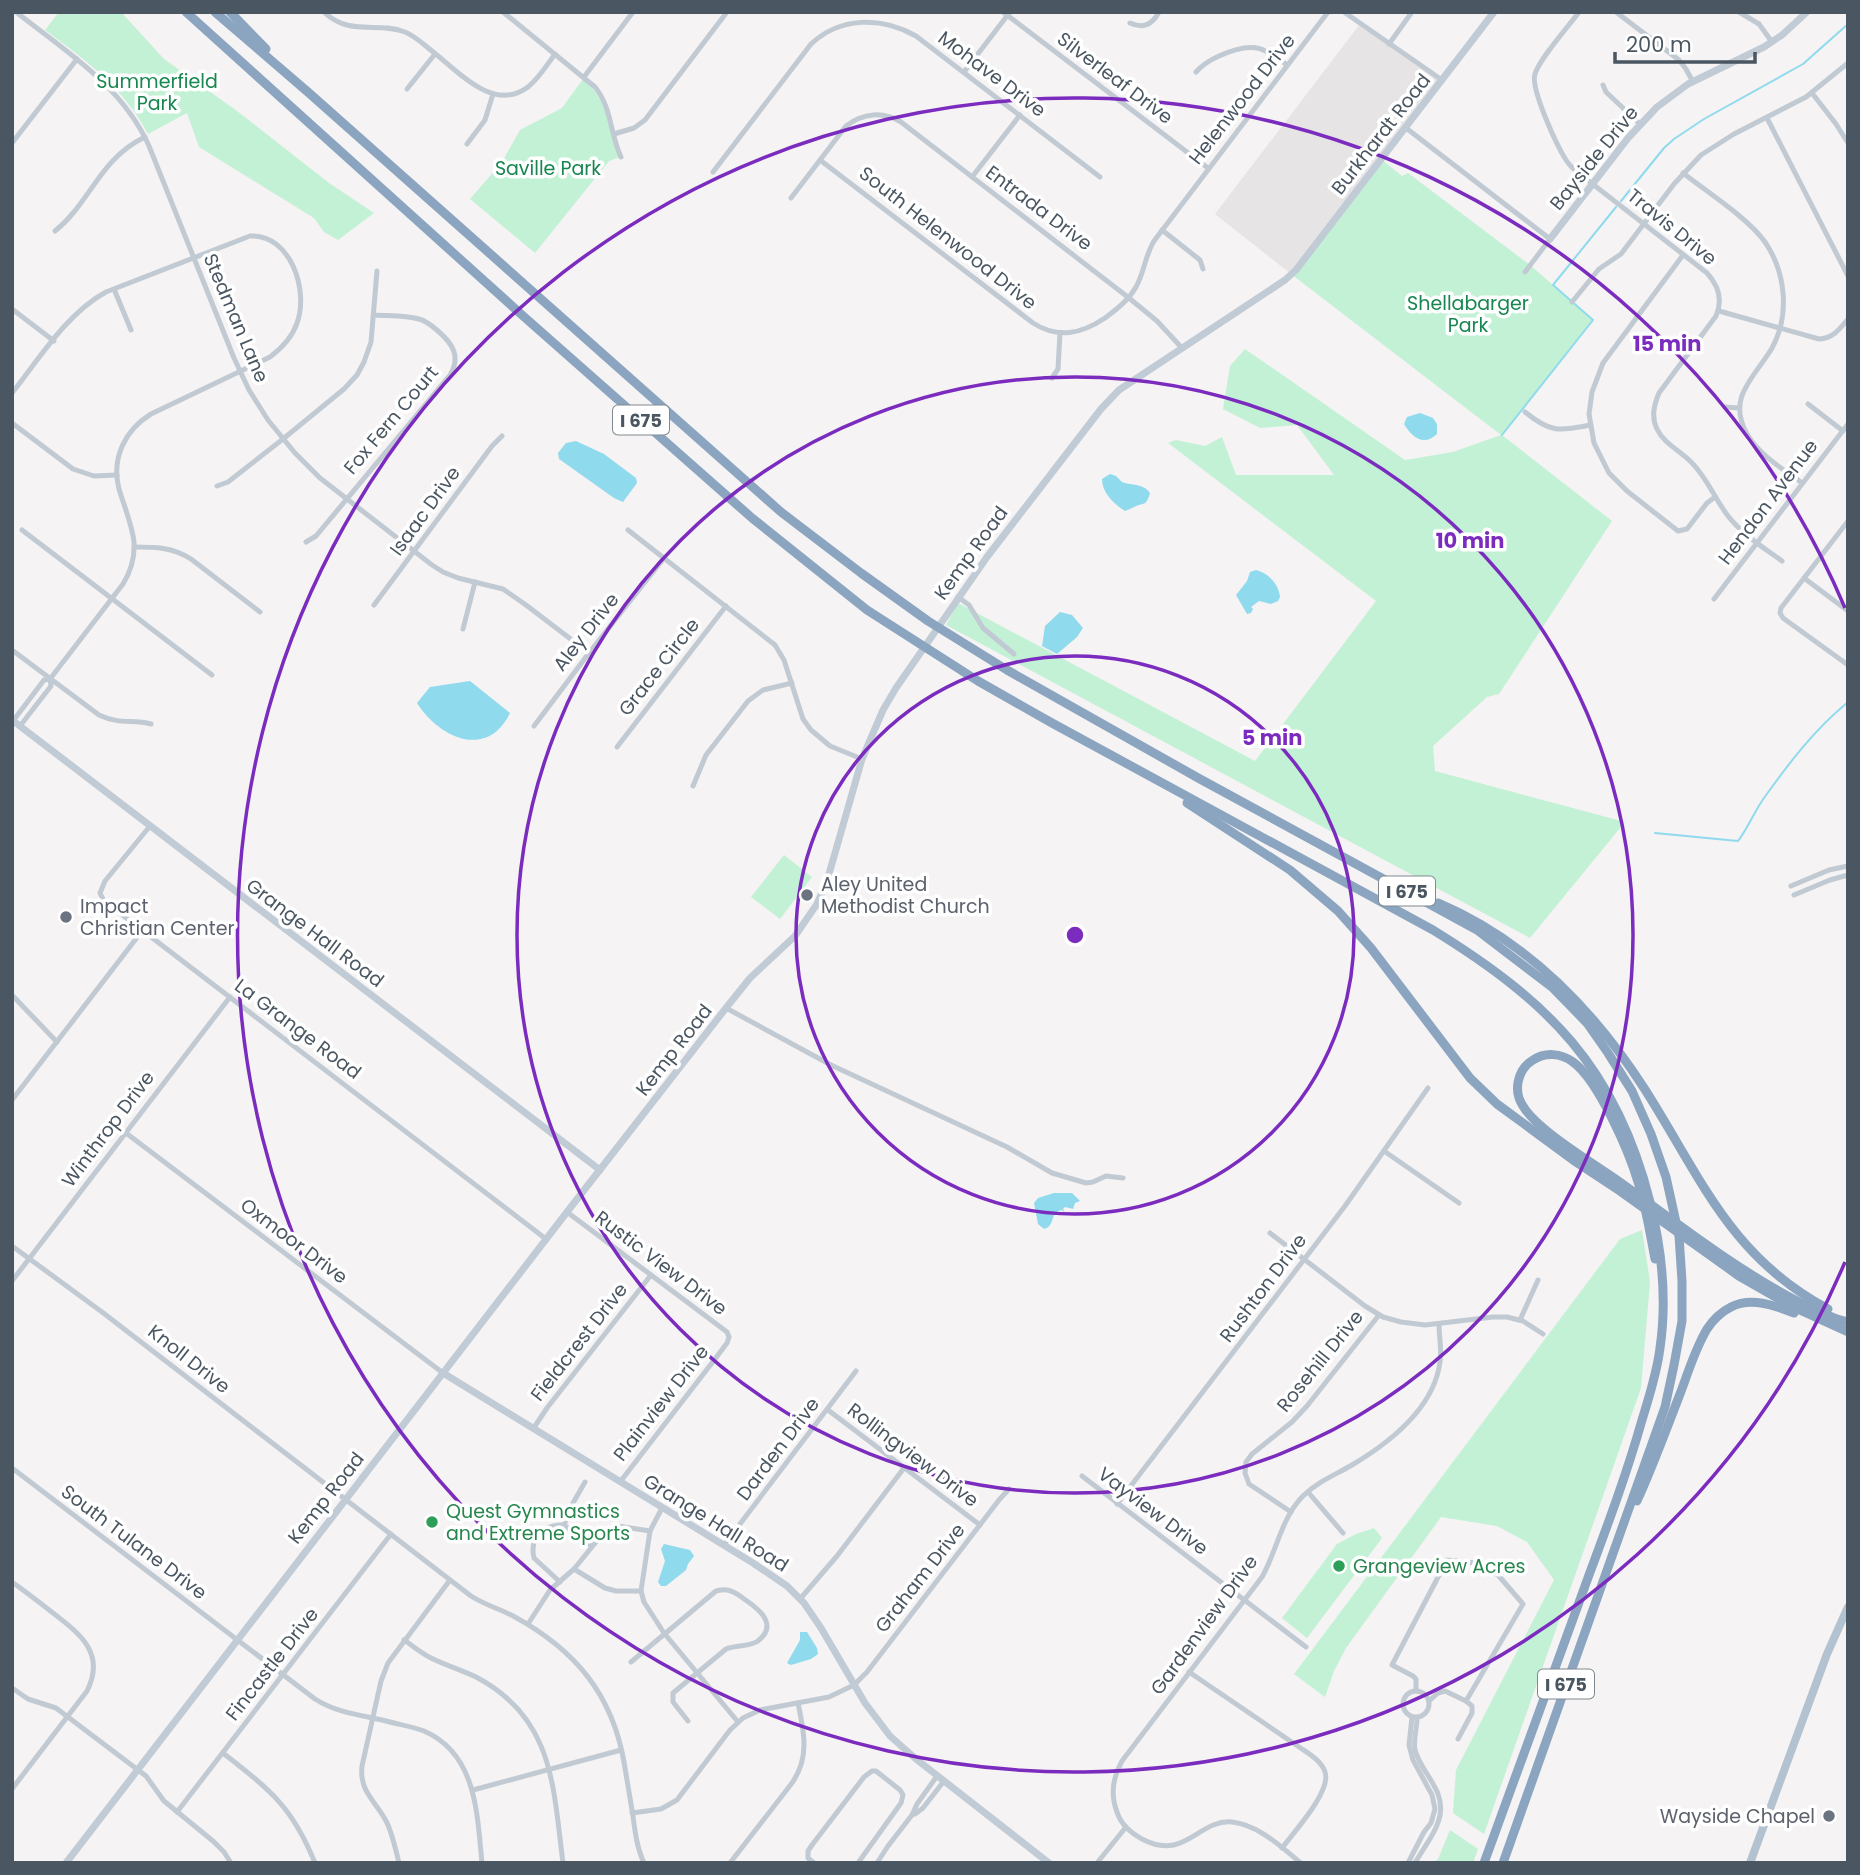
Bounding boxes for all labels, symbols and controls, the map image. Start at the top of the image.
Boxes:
scale bar [1615,21,1755,65]
street label: Mohave Drive [932,25,1052,123]
street label: Silverleaf Drive [1052,26,1178,130]
street label: Helenwood Drive [1182,28,1302,170]
text: 200 m [1626,30,1692,59]
park label: Summerfield Park [96,68,218,117]
street label: Burkhardt Road [1325,68,1437,200]
street label: Bayside Drive [1544,100,1644,216]
park label: Saville Park [495,155,601,182]
street label: Entrada Drive [980,159,1098,257]
street label: South Helenwood Drive [854,160,1042,316]
street label: Travis Drive [1621,182,1723,272]
street label: Stedman Lane [197,250,275,386]
park label: Shellabarger Park [1407,290,1529,339]
text: 15 min [1633,329,1701,358]
street label: Fox Fern Court [337,360,445,480]
road number: I 675 [613,406,669,434]
street label: Hendon Avenue [1712,434,1824,570]
street label: Isaac Drive [383,461,467,561]
street label: Kemp Road [928,501,1014,605]
text: 10 min [1436,526,1504,555]
street label: Aley Drive [547,587,625,677]
street label: Grace Circle [612,612,706,722]
text: 5 min [1242,723,1302,752]
place label: Aley United Methodist Church [821,871,990,920]
street label: Grange Hall Road [240,872,390,994]
road number: I 675 [1379,876,1435,906]
marker: Aley United Methodist Church [799,887,815,903]
place label: Impact Christian Center [80,893,235,942]
marker: Impact Christian Center [58,909,74,925]
centre of rings [1063,923,1087,947]
street label: La Grange Road [229,972,367,1086]
street label: Kemp Road [629,998,719,1102]
street label: Winthrop Drive [55,1065,161,1193]
street label: Oxmoor Drive [235,1192,353,1290]
street label: Rustic View Drive [589,1204,733,1322]
street label: Rushton Drive [1213,1228,1313,1348]
street label: Fieldcrest Drive [524,1277,634,1407]
street label: Rosehill Drive [1270,1304,1370,1418]
street label: Knoll Drive [142,1318,236,1400]
street label: Plainview Drive [607,1339,715,1467]
street label: Darden Drive [730,1392,826,1506]
street label: Rollingview Drive [842,1397,984,1513]
street label: Kemp Road [281,1446,371,1550]
street label: Vayview Drive [1092,1461,1214,1561]
street label: Grange Hall Road [638,1467,794,1579]
street label: South Tulane Drive [56,1478,212,1606]
place label: Quest Gymnastics and Extreme Sports [446,1498,630,1547]
marker: Quest Gymnastics and Extreme Sports [424,1514,440,1530]
street label: Graham Drive [869,1518,971,1638]
street label: Gardenview Drive [1144,1550,1264,1700]
place label: Grangeview Acres [1353,1553,1525,1580]
marker: Grangeview Acres [1331,1558,1347,1574]
street label: Fincastle Drive [219,1602,325,1726]
road number: I 675 [1538,1670,1594,1699]
place label: Wayside Chapel [1660,1803,1815,1830]
marker: Wayside Chapel [1821,1808,1837,1824]

